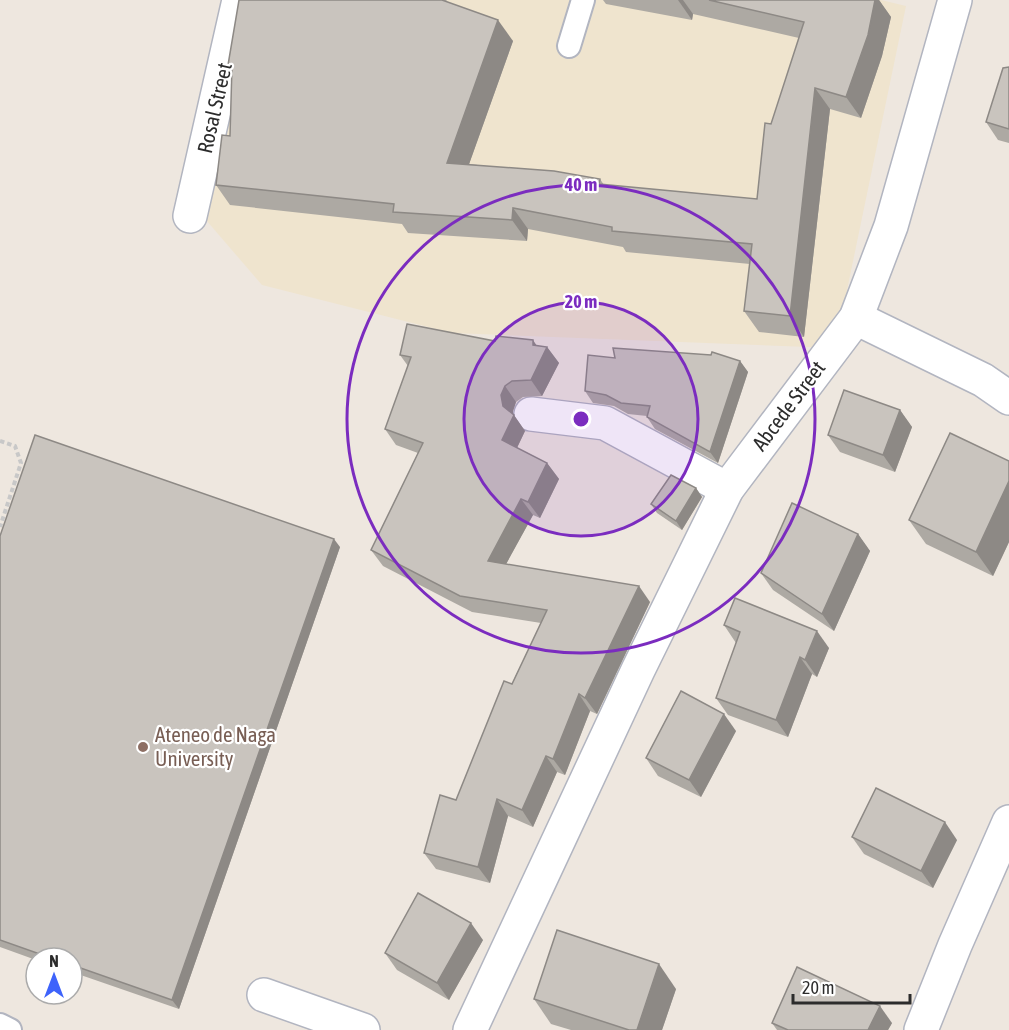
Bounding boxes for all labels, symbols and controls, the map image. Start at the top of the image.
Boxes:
street label: Rosal Street [192,60,236,155]
text: 40 m [564,174,597,195]
text: 20 m [565,291,597,312]
street label: Abcede Street [747,356,830,455]
centre of rings [571,409,591,429]
place label: Ateneo de Naga University [155,722,276,770]
marker: Ateneo de Naga University [136,740,150,754]
north arrow [24,946,84,1006]
text: N [49,952,59,970]
scale bar [793,967,910,1005]
text: 20 m [802,977,834,998]

